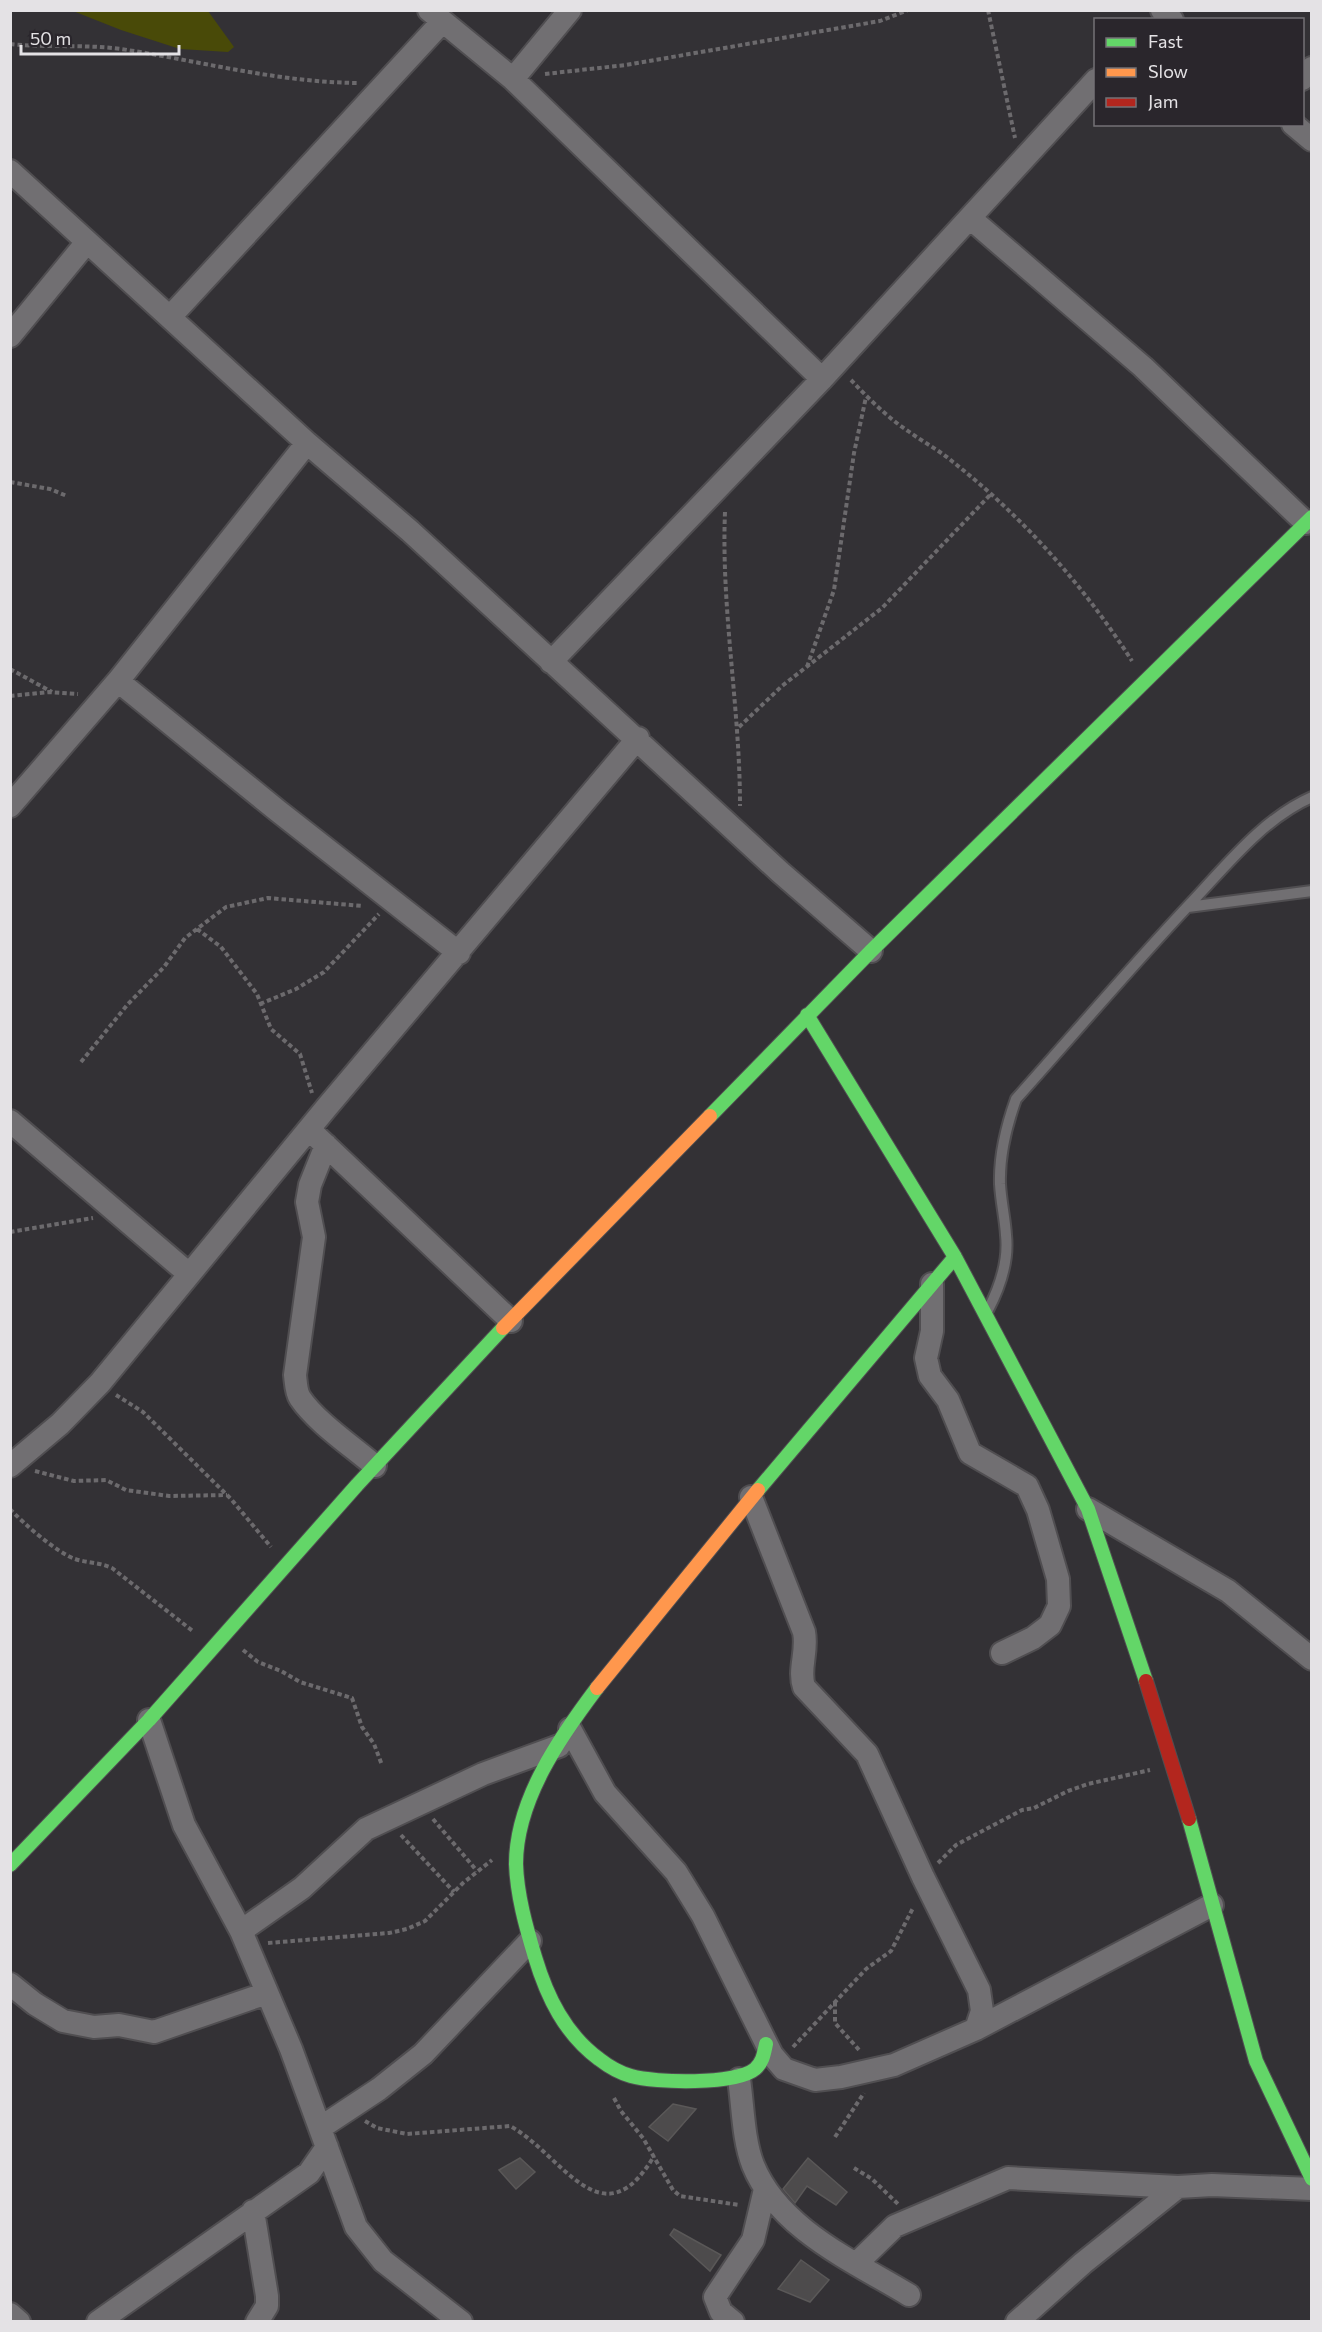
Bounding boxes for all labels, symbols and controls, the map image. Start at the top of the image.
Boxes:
scale bar [21,18,178,56]
legend [1094,18,1304,126]
text: 50 m [30,27,71,49]
text: Fast [1148,30,1183,52]
text: Slow [1148,60,1188,82]
text: Jam [1148,90,1178,112]

